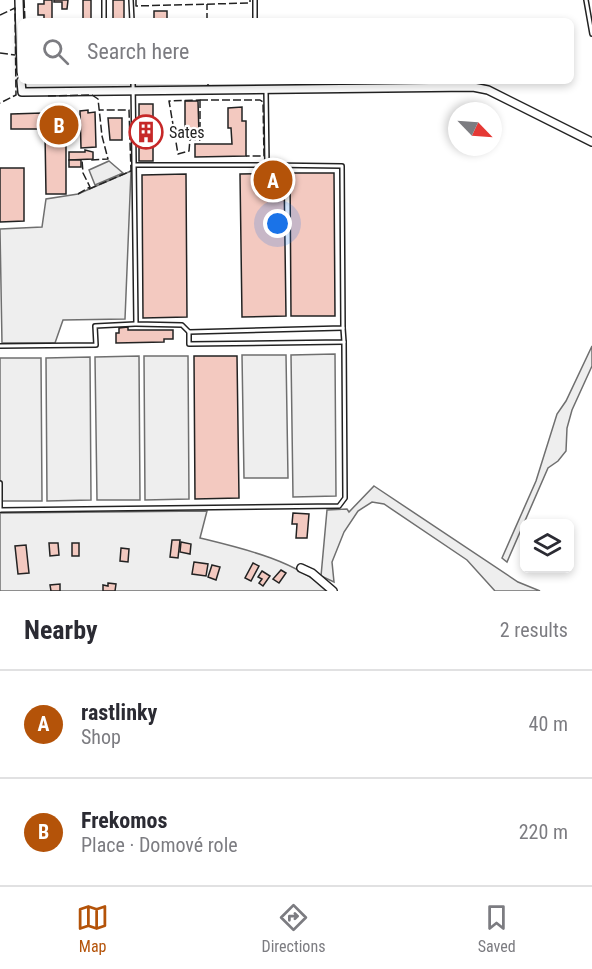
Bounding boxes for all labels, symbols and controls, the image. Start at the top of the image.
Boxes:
search box [18,18,574,84]
icon: search [39,35,72,68]
text: Search here [87,39,189,64]
pin: B [40,102,78,148]
north arrow [448,102,502,156]
building icon: Sates [128,114,164,150]
place label: Sates [169,123,205,142]
pin: A [254,158,292,202]
your location [263,209,292,238]
map controls [520,519,574,573]
button: layers [520,519,574,573]
text: Nearby [24,615,98,645]
text: 2 results [500,618,568,642]
text: rastlinky [81,700,157,725]
text: A [38,712,49,736]
text: 40 m [529,712,568,736]
text: Shop [81,725,121,749]
text: Frekomos [81,808,168,833]
text: B [38,820,49,844]
text: 220 m [519,820,568,844]
text: Place · Domové role [81,833,238,857]
tab: Map [76,901,109,956]
tab: Directions [262,901,325,956]
tab: Saved [478,901,516,956]

